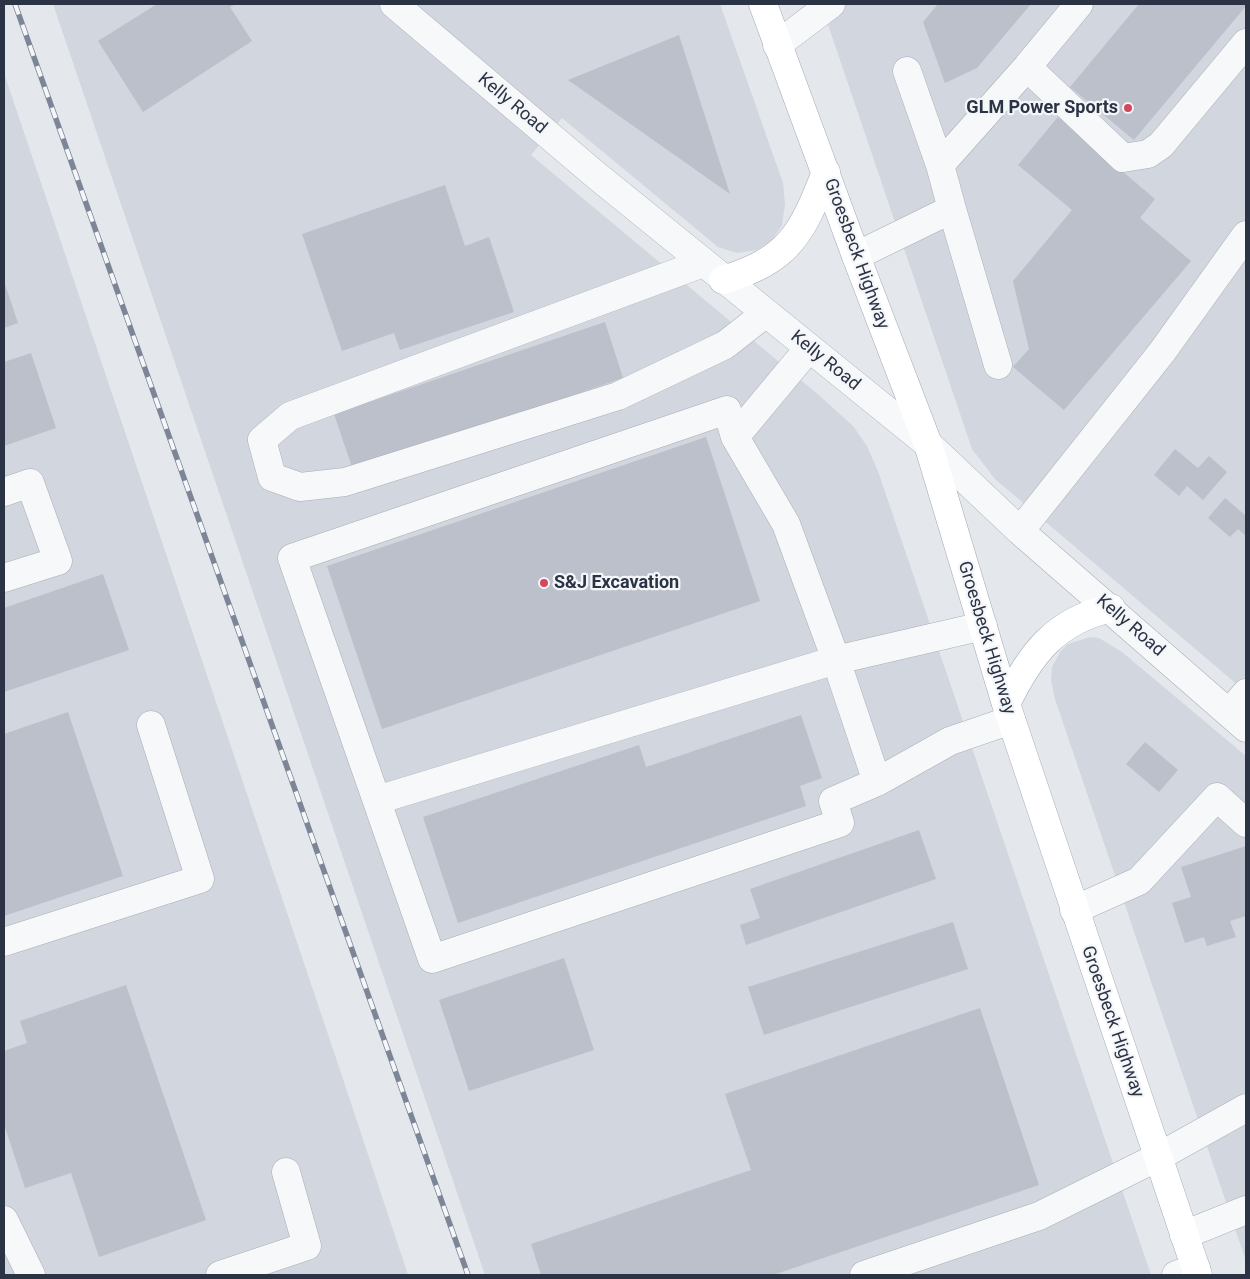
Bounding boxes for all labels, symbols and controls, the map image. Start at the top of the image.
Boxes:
street label: Kelly Road [473,69,551,139]
place label: GLM Power Sports [966,97,1118,119]
marker: GLM Power Sports [1122,102,1134,114]
street label: Groesbeck Highway [819,176,893,332]
street label: Kelly Road [786,326,864,396]
street label: Groesbeck Highway [952,559,1020,717]
place label: S&J Excavation [554,572,679,594]
marker: S&J Excavation [538,577,550,589]
street label: Kelly Road [1091,590,1169,662]
street label: Groesbeck Highway [1076,943,1148,1101]

